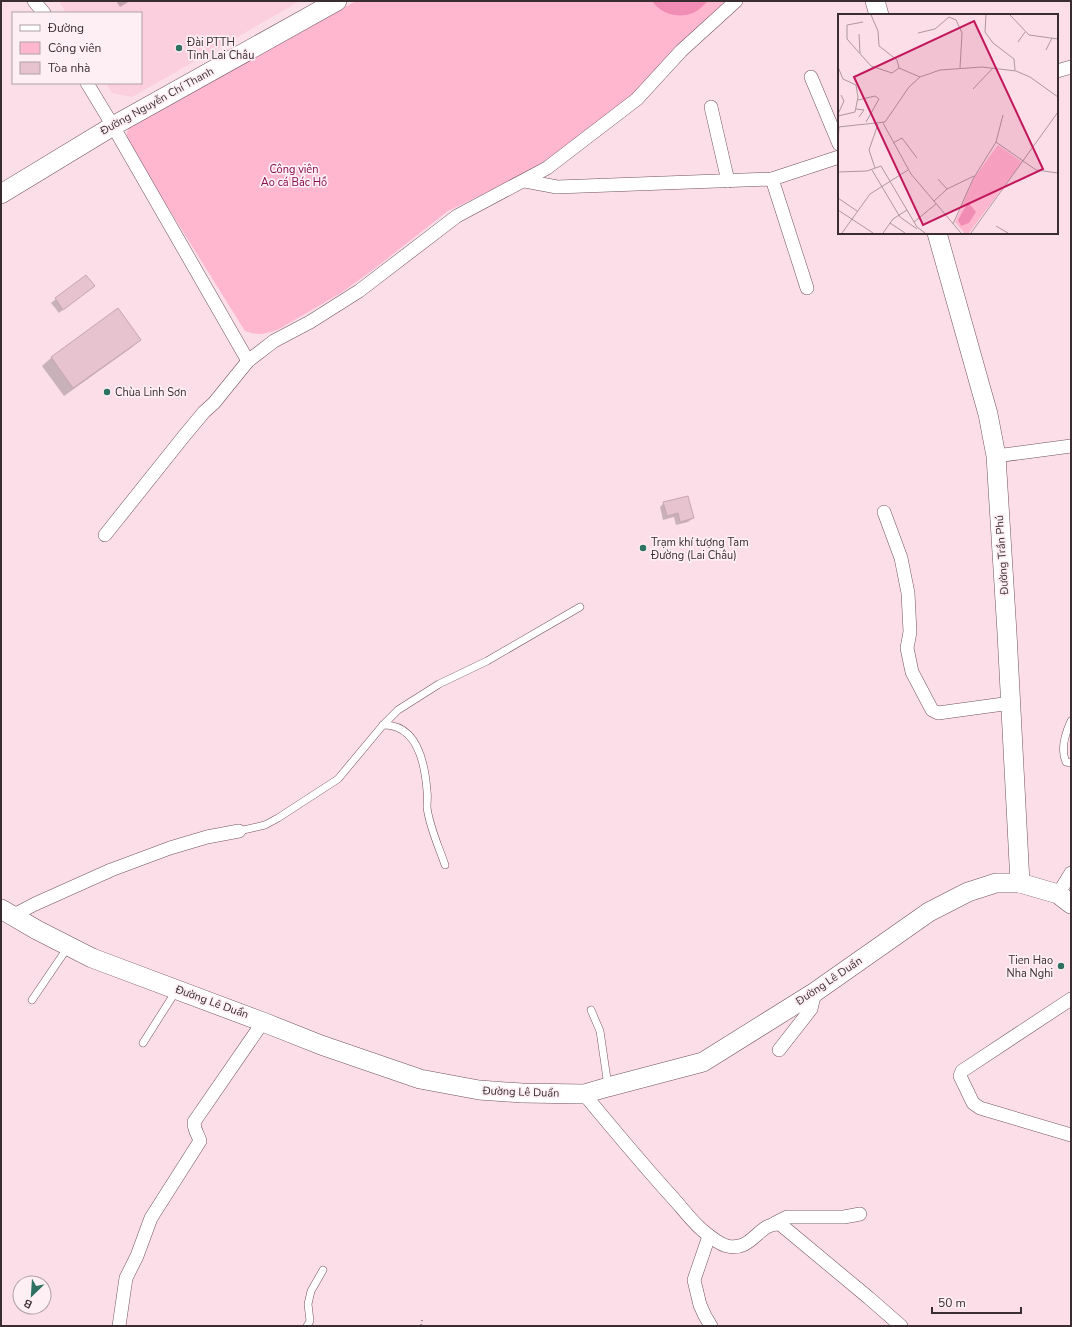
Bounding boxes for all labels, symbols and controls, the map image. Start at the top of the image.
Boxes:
legend [12,12,142,84]
inset map [838,14,1058,234]
text: Đường [47,20,84,36]
place label: Đài PTTH Tỉnh Lai Châu [186,35,254,63]
text: Công viên [48,40,101,56]
marker: Đài PTTH Tỉnh Lai Châu [174,43,184,53]
text: Tòa nhà [48,60,90,76]
street label: Đường Nguyễn Chí Thanh [97,64,216,139]
park label: Công viên Ao cá Bác Hồ [261,162,327,190]
place label: Chùa Linh Sơn [115,385,186,400]
marker: Chùa Linh Sơn [102,387,112,397]
street label: Đường Trần Phú [992,515,1012,596]
place label: Trạm khí tượng Tam Đường (Lai Châu) [650,535,749,563]
marker: Trạm khí tượng Tam Đường (Lai Châu) [638,543,648,553]
street label: Đường Lê Duẩn [792,953,865,1009]
place label: Tien Hao Nha Nghi [1007,953,1053,981]
marker: Tien Hao Nha Nghi [1056,961,1066,971]
street label: Đường Lê Duẩn [172,981,251,1022]
street label: Đường Lê Duẩn [481,1083,560,1101]
north arrow [12,1275,52,1315]
scale bar [932,1289,1021,1315]
text: B [21,1295,35,1312]
text: 50 m [938,1295,966,1311]

